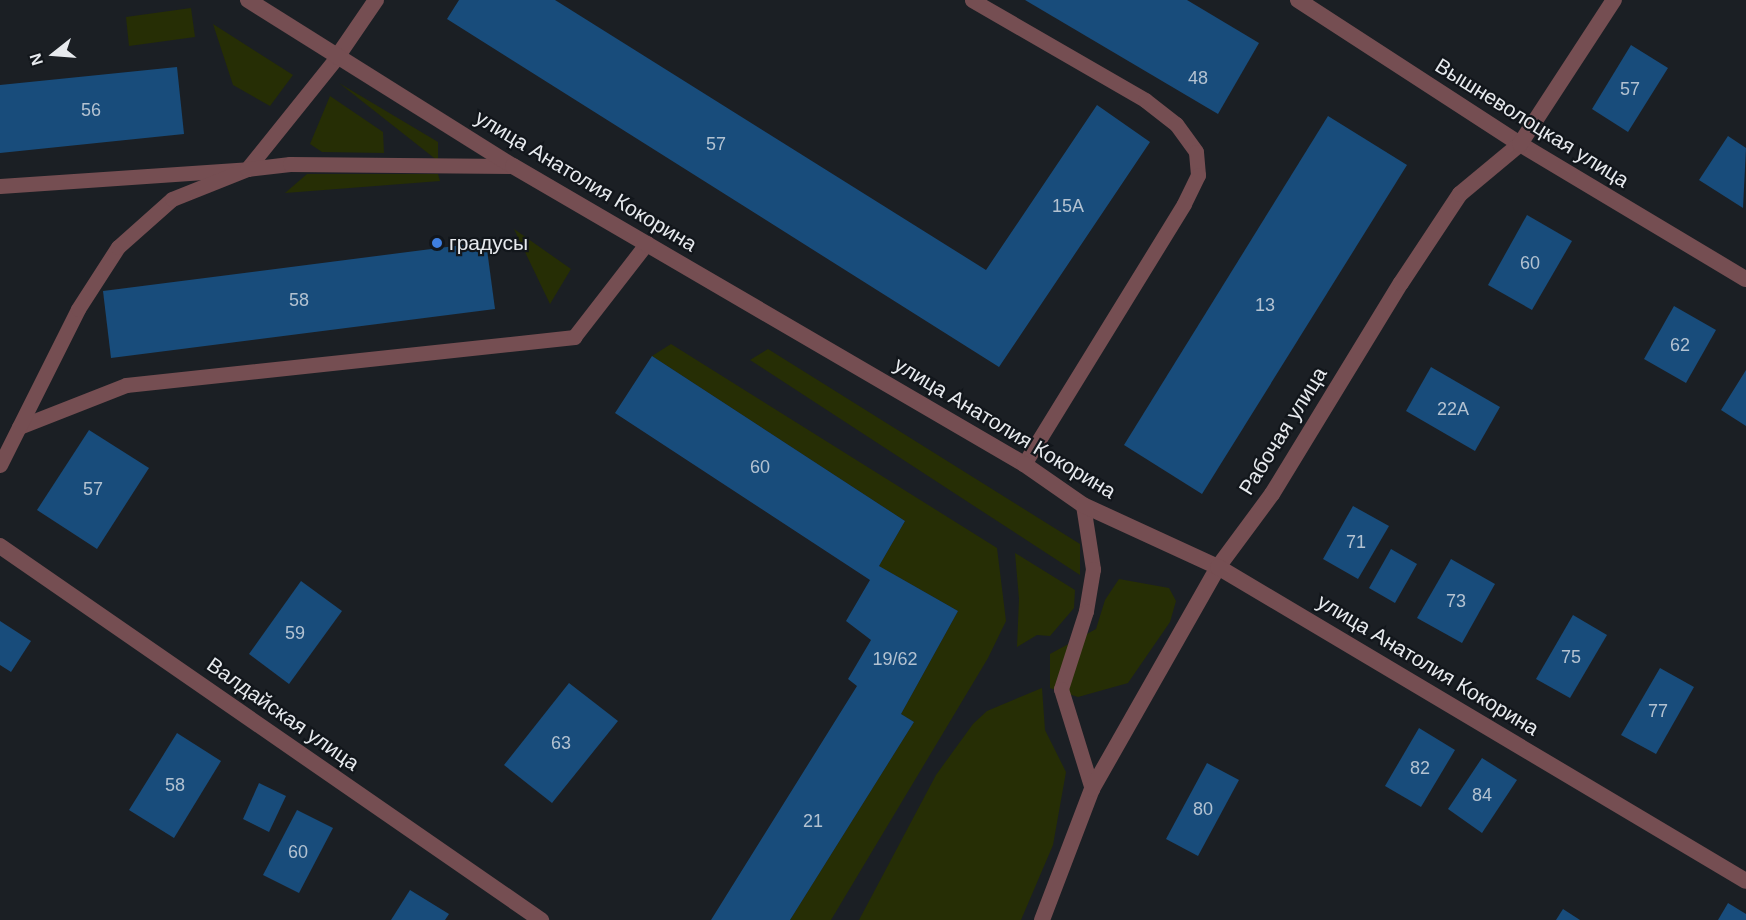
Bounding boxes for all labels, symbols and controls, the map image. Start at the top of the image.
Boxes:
north arrow [24,24,84,84]
text: N [26,51,46,67]
street label: Вышневолоцкая улица [1430,53,1634,193]
house number: 48 [1188,67,1208,89]
house number: 57 [1620,78,1640,100]
house number: 56 [81,99,101,121]
street label: улица Анатолия Кокорина [471,105,701,257]
house number: 57 [706,133,726,155]
house number: 15А [1052,195,1084,217]
place label: градусы [449,230,528,256]
marker: градусы [430,236,444,250]
house number: 60 [1520,252,1540,274]
house number: 58 [289,289,309,311]
house number: 13 [1255,294,1275,316]
house number: 62 [1670,334,1690,356]
street label: улица Анатолия Кокорина [890,352,1120,504]
street label: Рабочая улица [1234,363,1332,499]
house number: 22А [1437,398,1469,420]
house number: 60 [750,456,770,478]
house number: 57 [83,478,103,500]
house number: 71 [1346,531,1366,553]
street label: улица Анатолия Кокорина [1313,589,1543,741]
house number: 73 [1446,590,1466,612]
house number: 59 [285,622,305,644]
house number: 75 [1561,646,1581,668]
house number: 19/62 [872,648,918,670]
street label: Валдайская улица [202,652,364,776]
house number: 77 [1648,700,1668,722]
house number: 63 [551,732,571,754]
house number: 82 [1410,757,1430,779]
house number: 58 [165,774,185,796]
house number: 84 [1472,784,1492,806]
house number: 80 [1193,798,1213,820]
house number: 21 [803,810,823,832]
house number: 60 [288,841,308,863]

